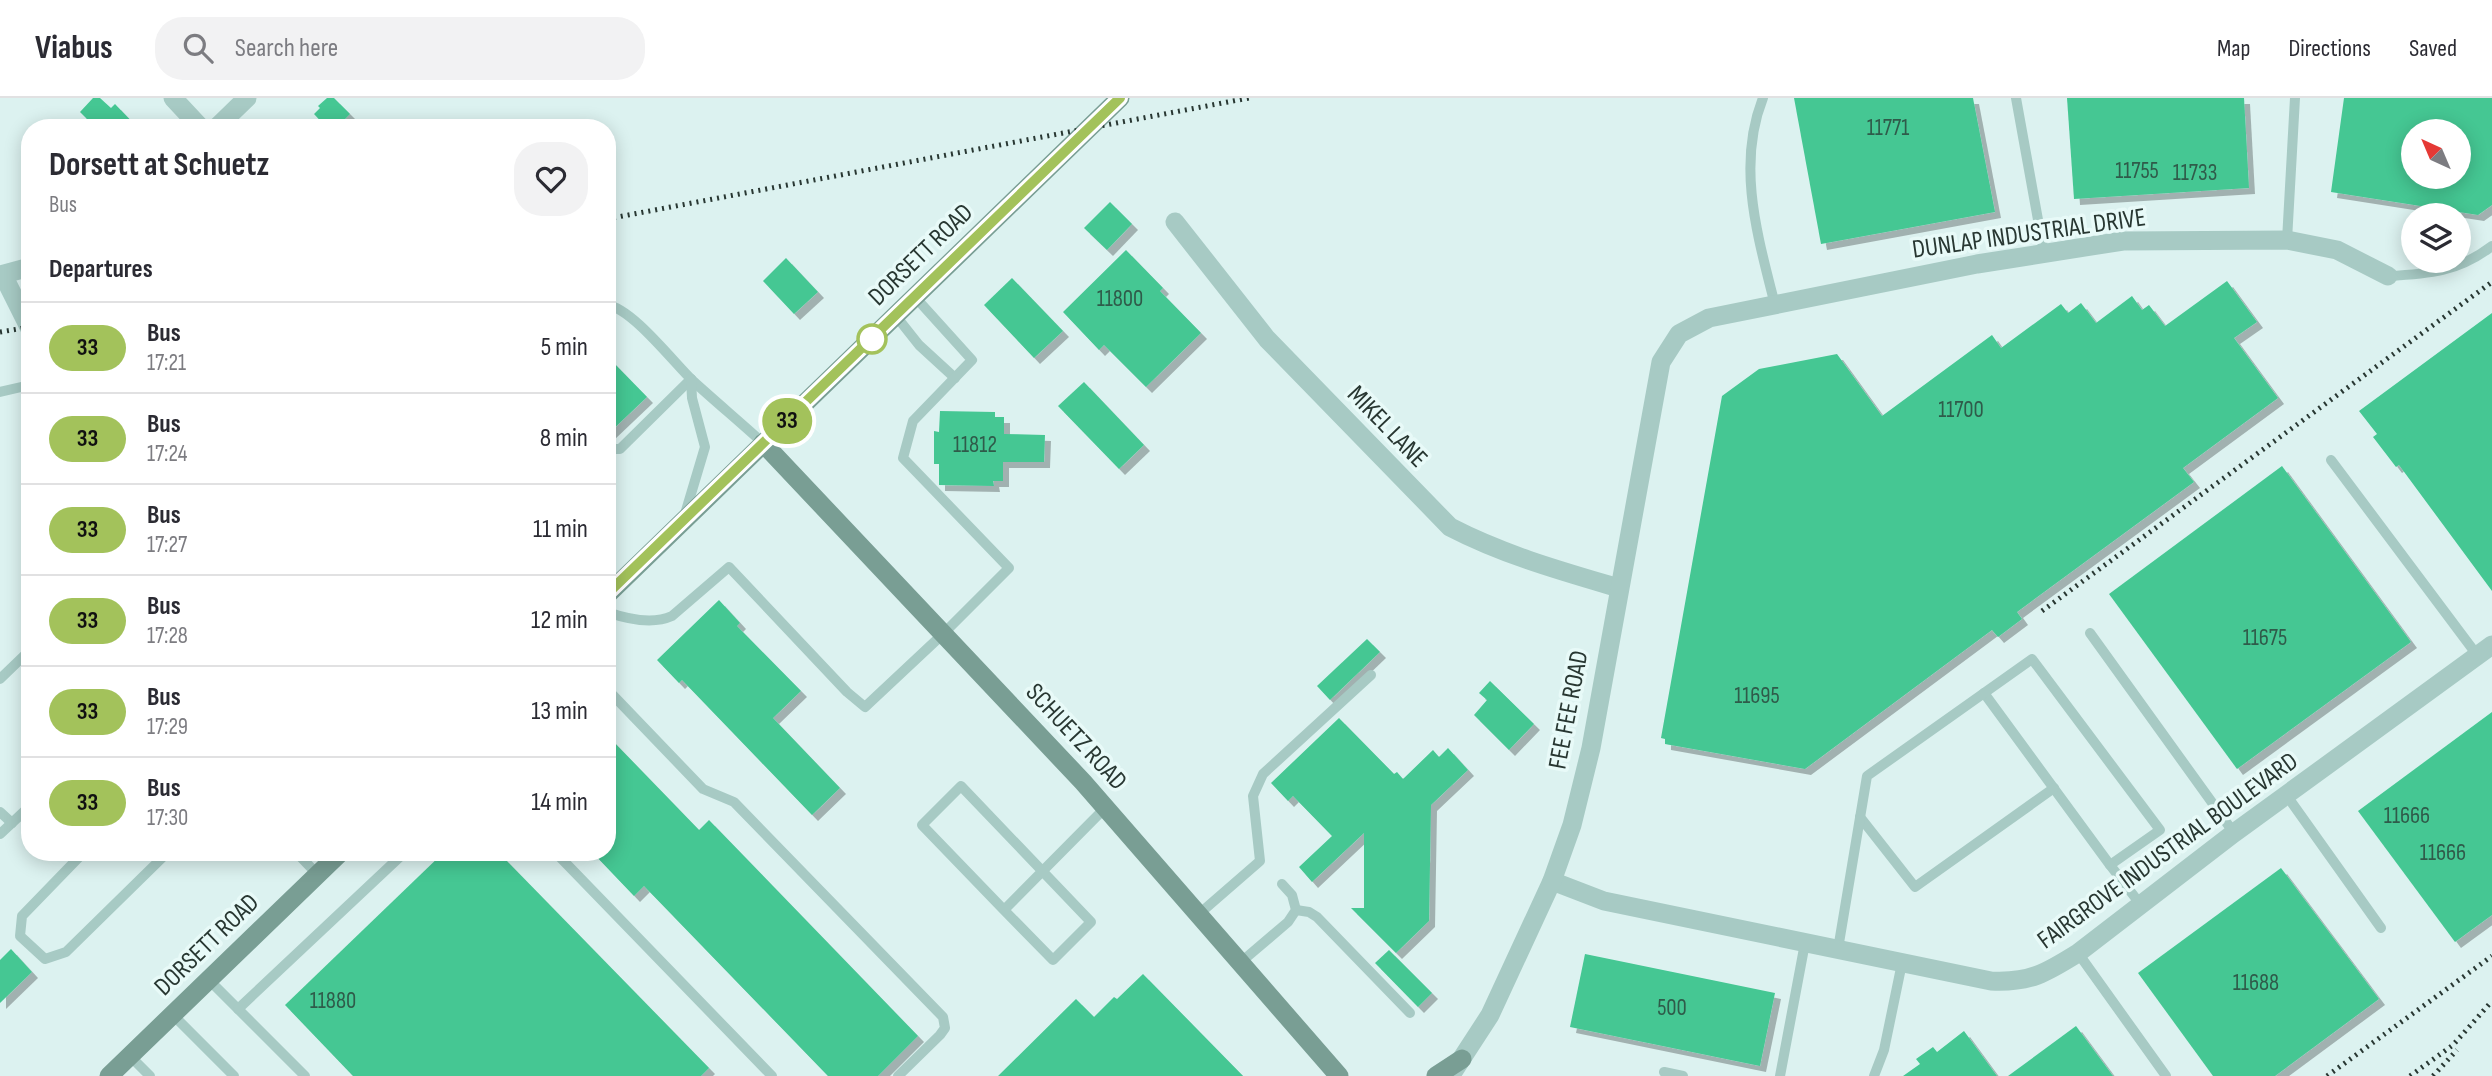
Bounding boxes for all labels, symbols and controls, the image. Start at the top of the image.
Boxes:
search box [155,17,645,80]
text: Viabus [35,28,113,68]
icon: search [179,29,217,67]
text: Search here [235,33,338,64]
text: Map [2217,34,2250,63]
text: Directions [2288,34,2371,63]
text: Saved [2409,34,2457,63]
house number: 11771 [1867,114,1909,142]
north arrow [2401,119,2471,189]
map controls [2401,119,2471,273]
button: heart [514,142,588,216]
text: Dorsett at Schuetz [49,145,269,185]
house number: 11755 [2115,157,2159,185]
house number: 11733 [2173,159,2217,187]
text: Bus [49,191,77,219]
street label: DORSETT ROAD [862,198,980,312]
street label: DUNLAP INDUSTRIAL DRIVE [1910,202,2148,266]
button: layers [2401,203,2471,273]
text: Departures [49,254,153,285]
house number: 11800 [1097,285,1143,313]
text: Bus [147,318,181,349]
unlabelled marker [857,324,887,354]
text: 5 min [541,332,588,363]
text: 33 [77,333,98,362]
text: 17:21 [147,349,186,377]
street label: MIKEL LANE [1340,380,1434,474]
house number: 11700 [1938,396,1984,424]
line badge: 33 [756,398,818,444]
text: 33 [776,406,798,435]
text: Bus [147,409,181,440]
text: 8 min [540,423,588,454]
text: 33 [77,424,98,453]
house number: 11812 [953,431,997,459]
text: 17:24 [147,440,187,468]
text: Bus [147,500,181,531]
text: 11 min [533,514,588,545]
text: 33 [77,515,98,544]
text: 17:27 [147,531,187,559]
text: Bus [147,591,181,622]
text: 12 min [531,605,588,636]
text: 33 [77,606,98,635]
text: 17:28 [147,622,188,650]
house number: 11675 [2243,624,2287,652]
street label: FEE FEE ROAD [1542,648,1596,772]
street label: SCHUETZ ROAD [1019,677,1133,797]
text: Bus [147,682,181,713]
house number: 11695 [1734,682,1780,710]
text: 13 min [531,696,588,727]
text: 33 [77,697,98,726]
text: 17:29 [147,713,188,741]
street label: FAIRGROVE INDUSTRIAL BOULEVARD [2032,746,2304,956]
text: Bus [147,773,181,804]
text: 14 min [531,787,588,818]
text: 33 [77,788,98,817]
house number: 11666 [2384,802,2430,830]
text: 17:30 [147,804,188,832]
house number: 11666 [2420,839,2466,867]
street label: DORSETT ROAD [148,888,266,1002]
house number: 11688 [2233,969,2279,997]
house number: 11880 [310,987,356,1015]
house number: 500 [1657,994,1687,1022]

